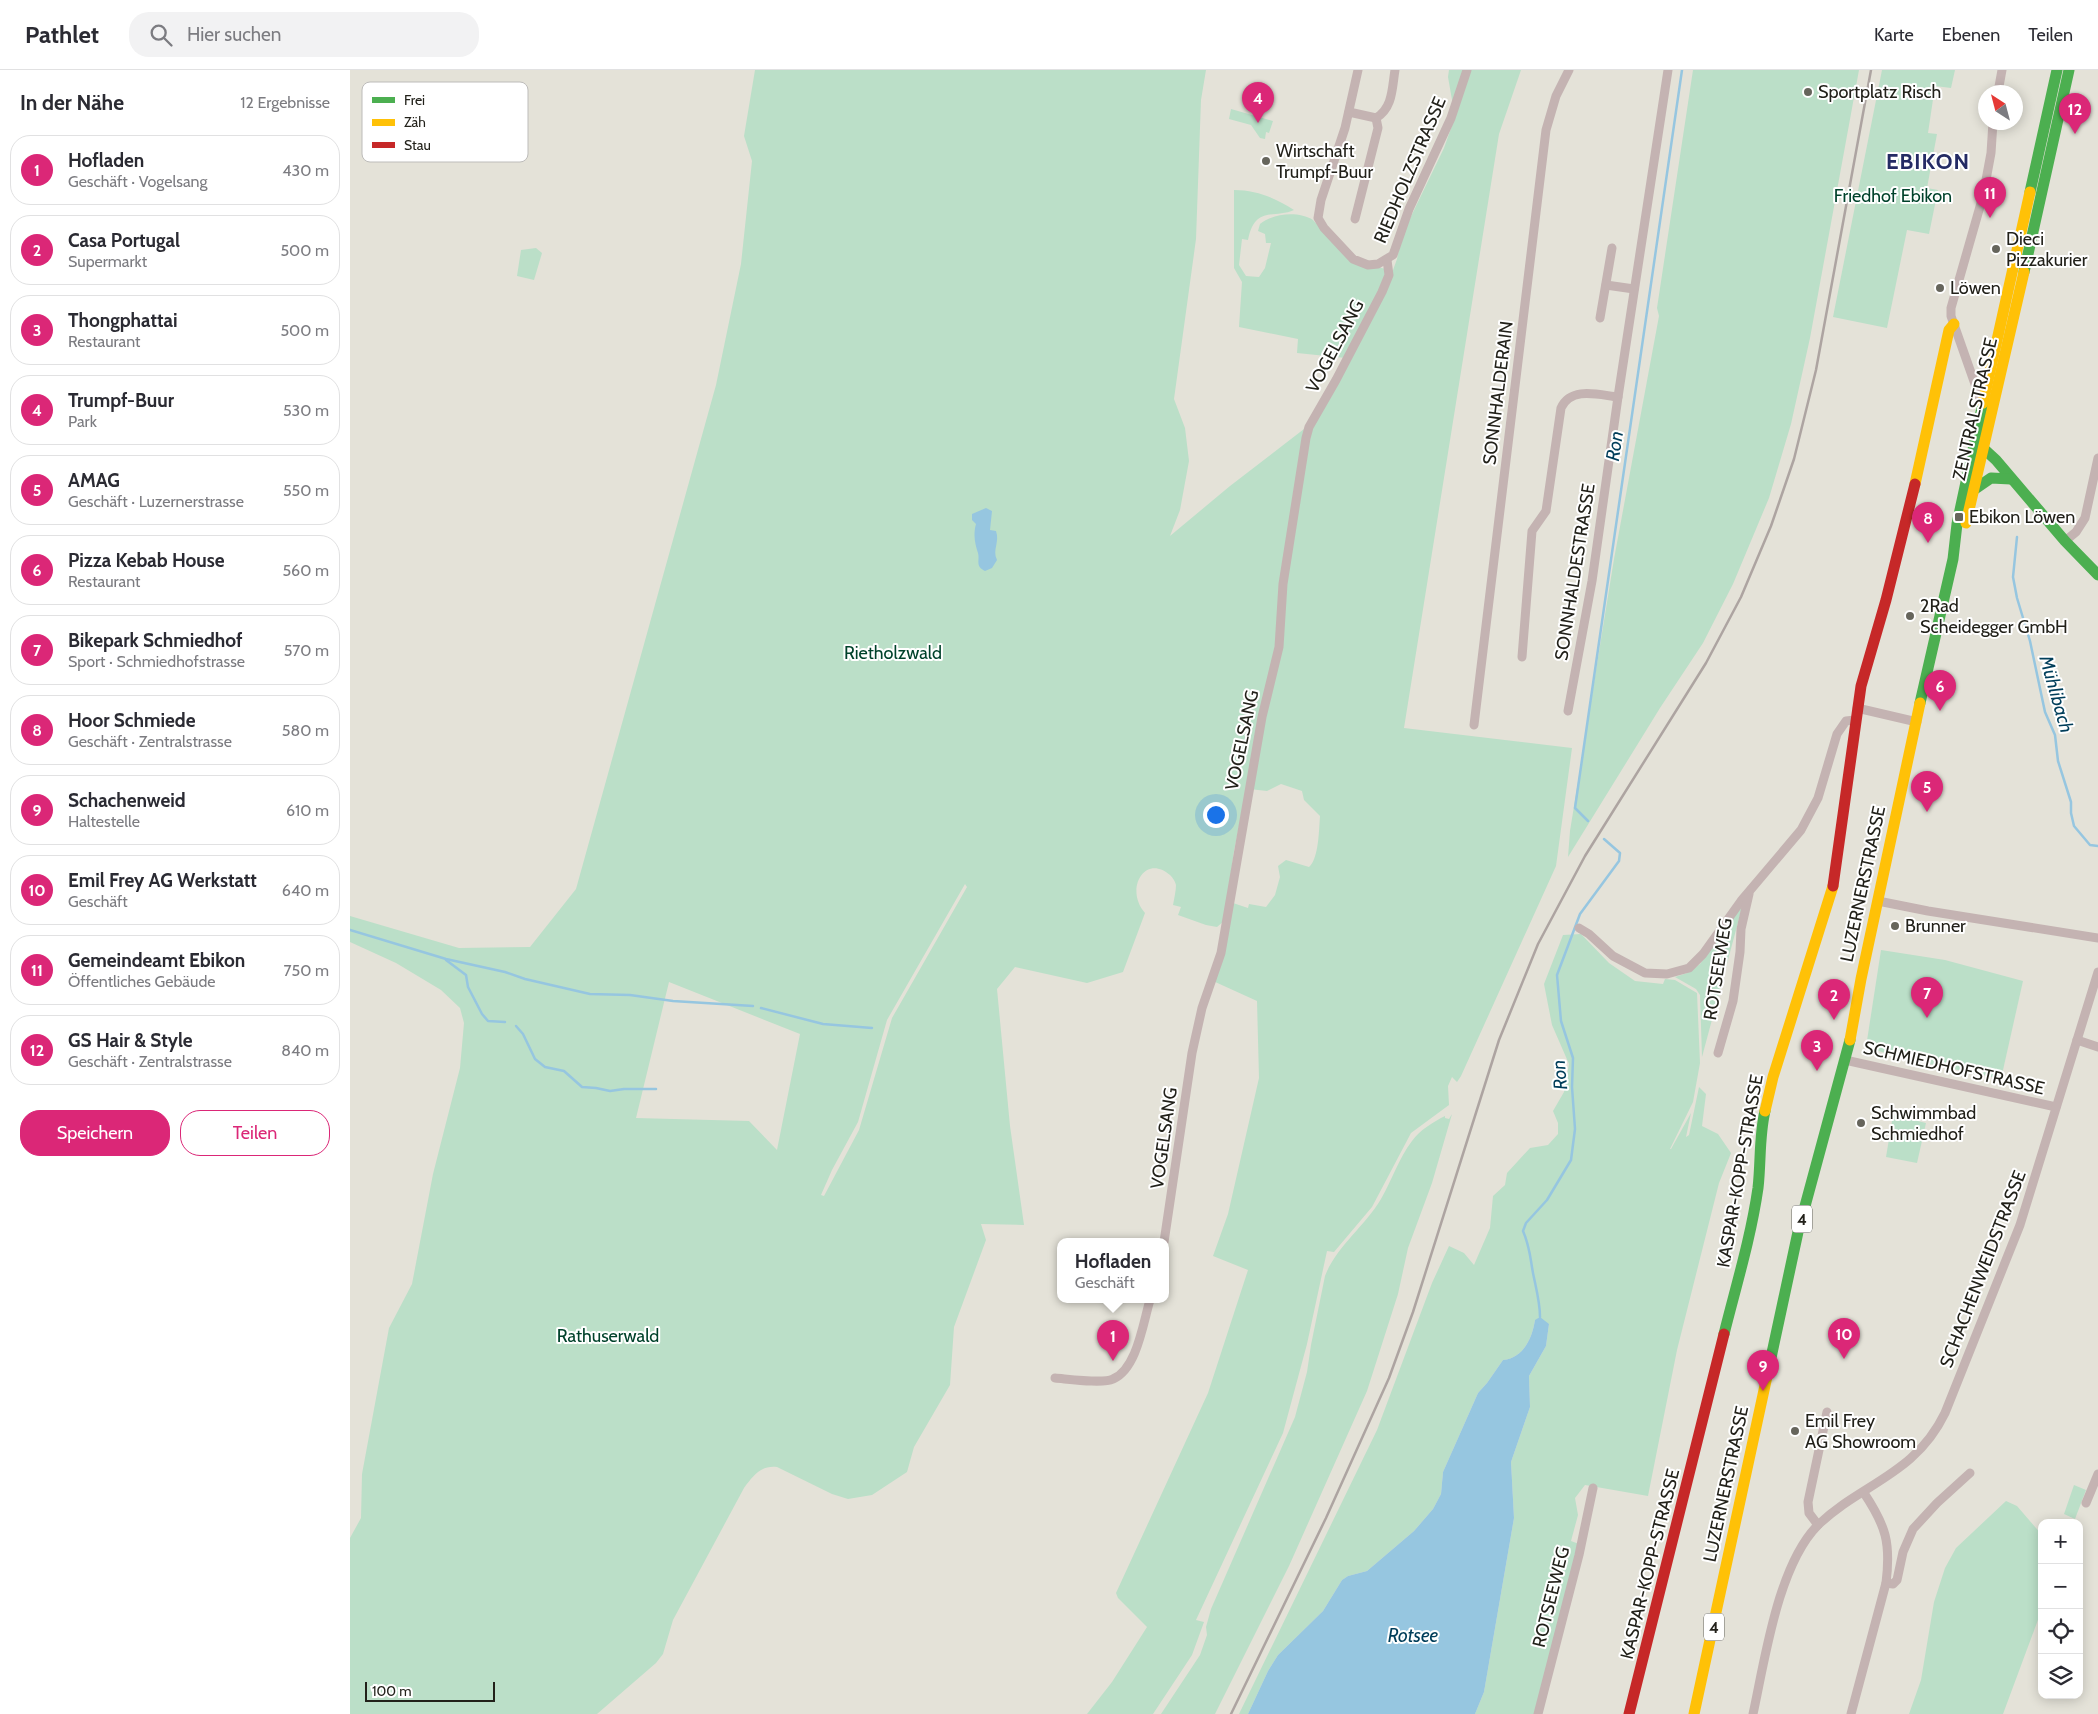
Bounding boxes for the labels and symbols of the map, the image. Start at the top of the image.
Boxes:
place label: Sportplatz Risch [1818,81,1941,103]
legend [362,82,528,162]
pin: 4 [1242,82,1274,123]
north arrow [1978,85,2023,130]
marker: Sportplatz Risch [1802,86,1814,98]
text: Frei [404,91,425,109]
street label: RIEDHOLZSTRASSE [1369,93,1451,247]
pin: 12 [2059,93,2091,134]
text: Zäh [404,113,426,131]
text: Stau [404,136,431,154]
place label: Wirtschaft Trumpf-Buur [1276,140,1374,183]
district label: EBIKON [1886,148,1970,175]
marker: Wirtschaft Trumpf-Buur [1260,155,1272,167]
pin: 11 [1974,177,2006,218]
park label: Friedhof Ebikon [1834,185,1952,207]
place label: Dieci Pizzakurier [2006,228,2088,271]
marker: Dieci Pizzakurier [1990,243,2002,255]
place label: Löwen [1950,277,2001,299]
marker: Löwen [1934,282,1946,294]
street label: VOGELSANG [1301,296,1369,396]
street label: SONNHALDERAIN [1478,320,1518,466]
street label: ZENTRALSTRASSE [1948,335,2002,483]
water label: Ron [1601,430,1628,463]
street label: SONNHALDESTRASSE [1550,482,1600,662]
pin: 8 [1912,502,1944,543]
place label: Ebikon Löwen [1969,506,2075,528]
marker: Ebikon Löwen [1953,511,1965,523]
place label: 2Rad Scheidegger GmbH [1920,595,2068,638]
marker: 2Rad Scheidegger GmbH [1904,610,1916,622]
park label: Rietholzwald [844,642,942,664]
water label: Mühlibach [2034,652,2078,735]
pin: 6 [1924,670,1956,711]
street label: VOGELSANG [1221,688,1263,792]
pin: 5 [1911,771,1943,812]
your location [1203,802,1229,828]
street label: LUZERNERSTRASSE [1836,804,1890,964]
place label: Brunner [1905,915,1966,937]
street label: ROTSEEWEG [1699,916,1737,1022]
marker: Brunner [1889,920,1901,932]
pin: 7 [1911,977,1943,1018]
pin: 2 [1818,979,1850,1020]
pin: 3 [1801,1030,1833,1071]
street label: SCHMIEDHOFSTRASSE [1861,1036,2047,1100]
water label: Ron [1547,1059,1572,1091]
street label: KASPAR-KOPP-STRASSE [1712,1073,1768,1269]
street label: VOGELSANG [1146,1086,1182,1190]
place label: Schwimmbad Schmiedhof [1871,1102,1976,1145]
marker: Schwimmbad Schmiedhof [1855,1117,1867,1129]
street label: SCHACHENWEIDSTRASSE [1935,1167,2031,1371]
road number: 4 [1792,1206,1812,1232]
pin: 10 [1828,1318,1860,1359]
pin: 1 [1097,1320,1129,1361]
park label: Rathuserwald [557,1325,659,1347]
pin: 9 [1747,1350,1779,1391]
street label: LUZERNERSTRASSE [1699,1404,1753,1564]
place label: Emil Frey AG Showroom [1805,1410,1916,1453]
marker: Emil Frey AG Showroom [1789,1425,1801,1437]
street label: KASPAR-KOPP-STRASSE [1616,1466,1684,1662]
street label: ROTSEEWEG [1528,1544,1574,1650]
road number: 4 [1704,1614,1724,1640]
water label: Rotsee [1388,1624,1439,1647]
scale bar [365,1679,495,1702]

